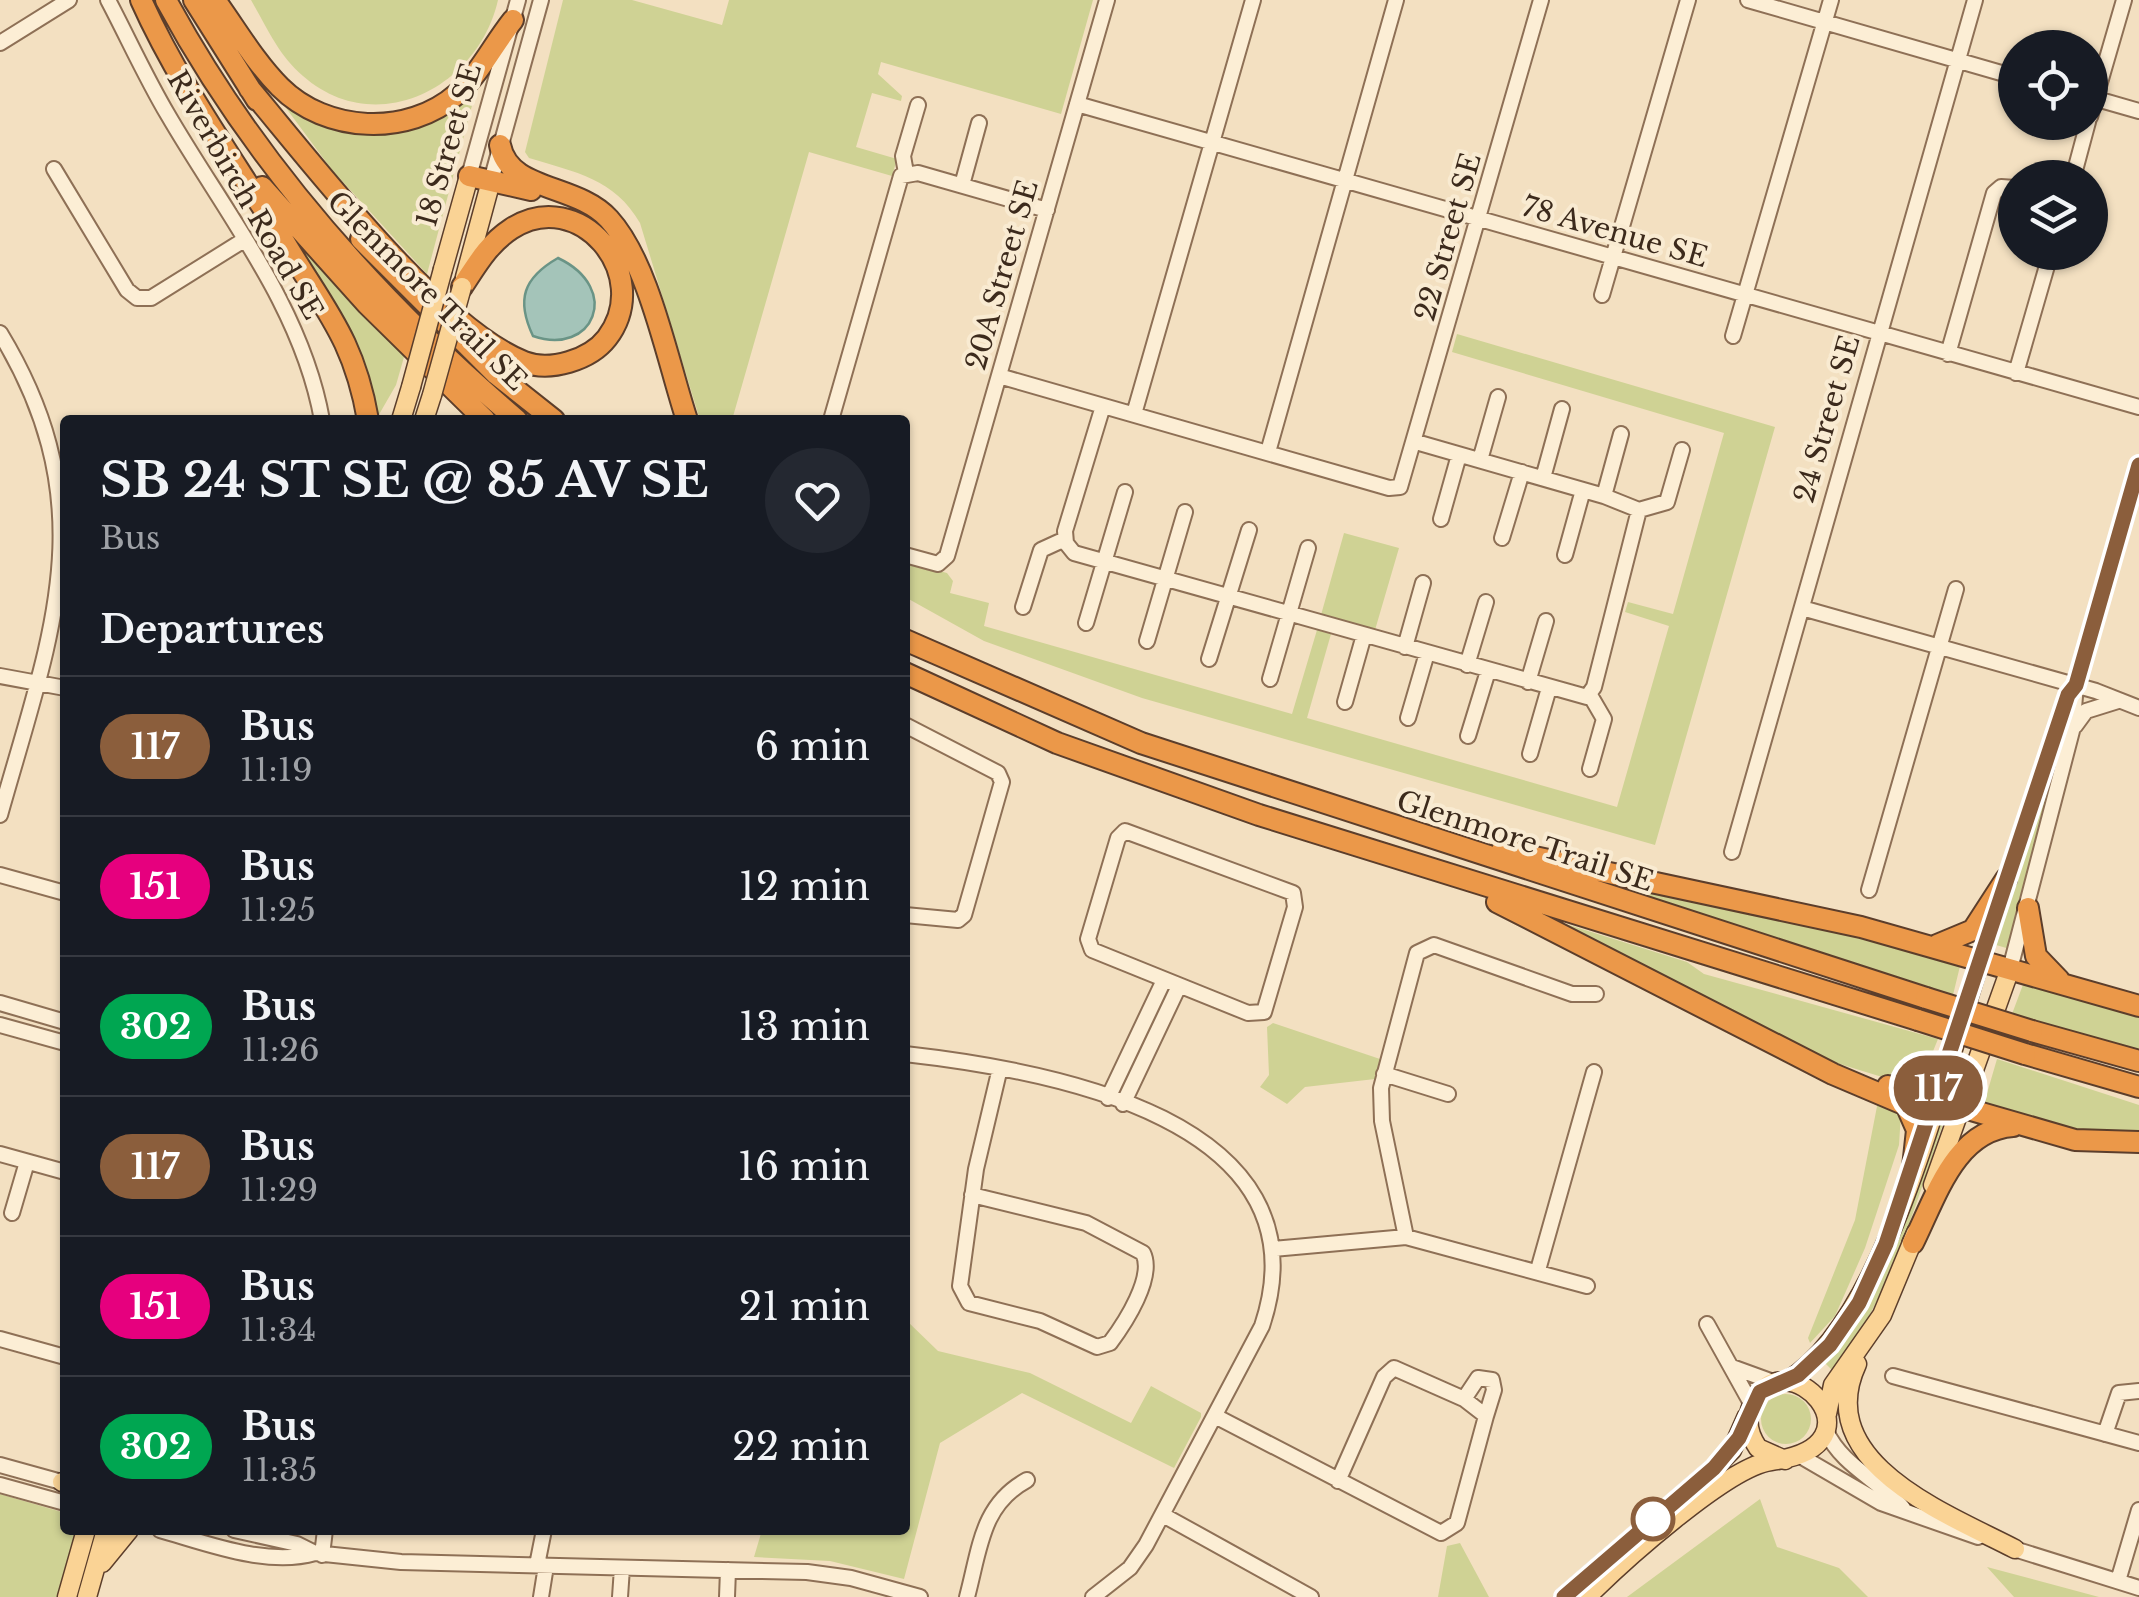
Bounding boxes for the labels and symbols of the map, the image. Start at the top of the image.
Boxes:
street label: 18 Street SE [409,59,489,231]
street label: Riverbirch Road SE [159,64,331,326]
street label: 22 Street SE [1407,149,1489,325]
street label: 20A Street SE [958,176,1046,374]
street label: Glenmore Trail SE [320,184,534,398]
street label: 78 Avenue SE [1518,189,1712,275]
street label: 24 Street SE [1786,331,1868,507]
street label: Glenmore Trail SE [1392,783,1658,899]
line badge: 117 [1880,1056,1996,1120]
unlabelled marker [1632,1498,1674,1540]

